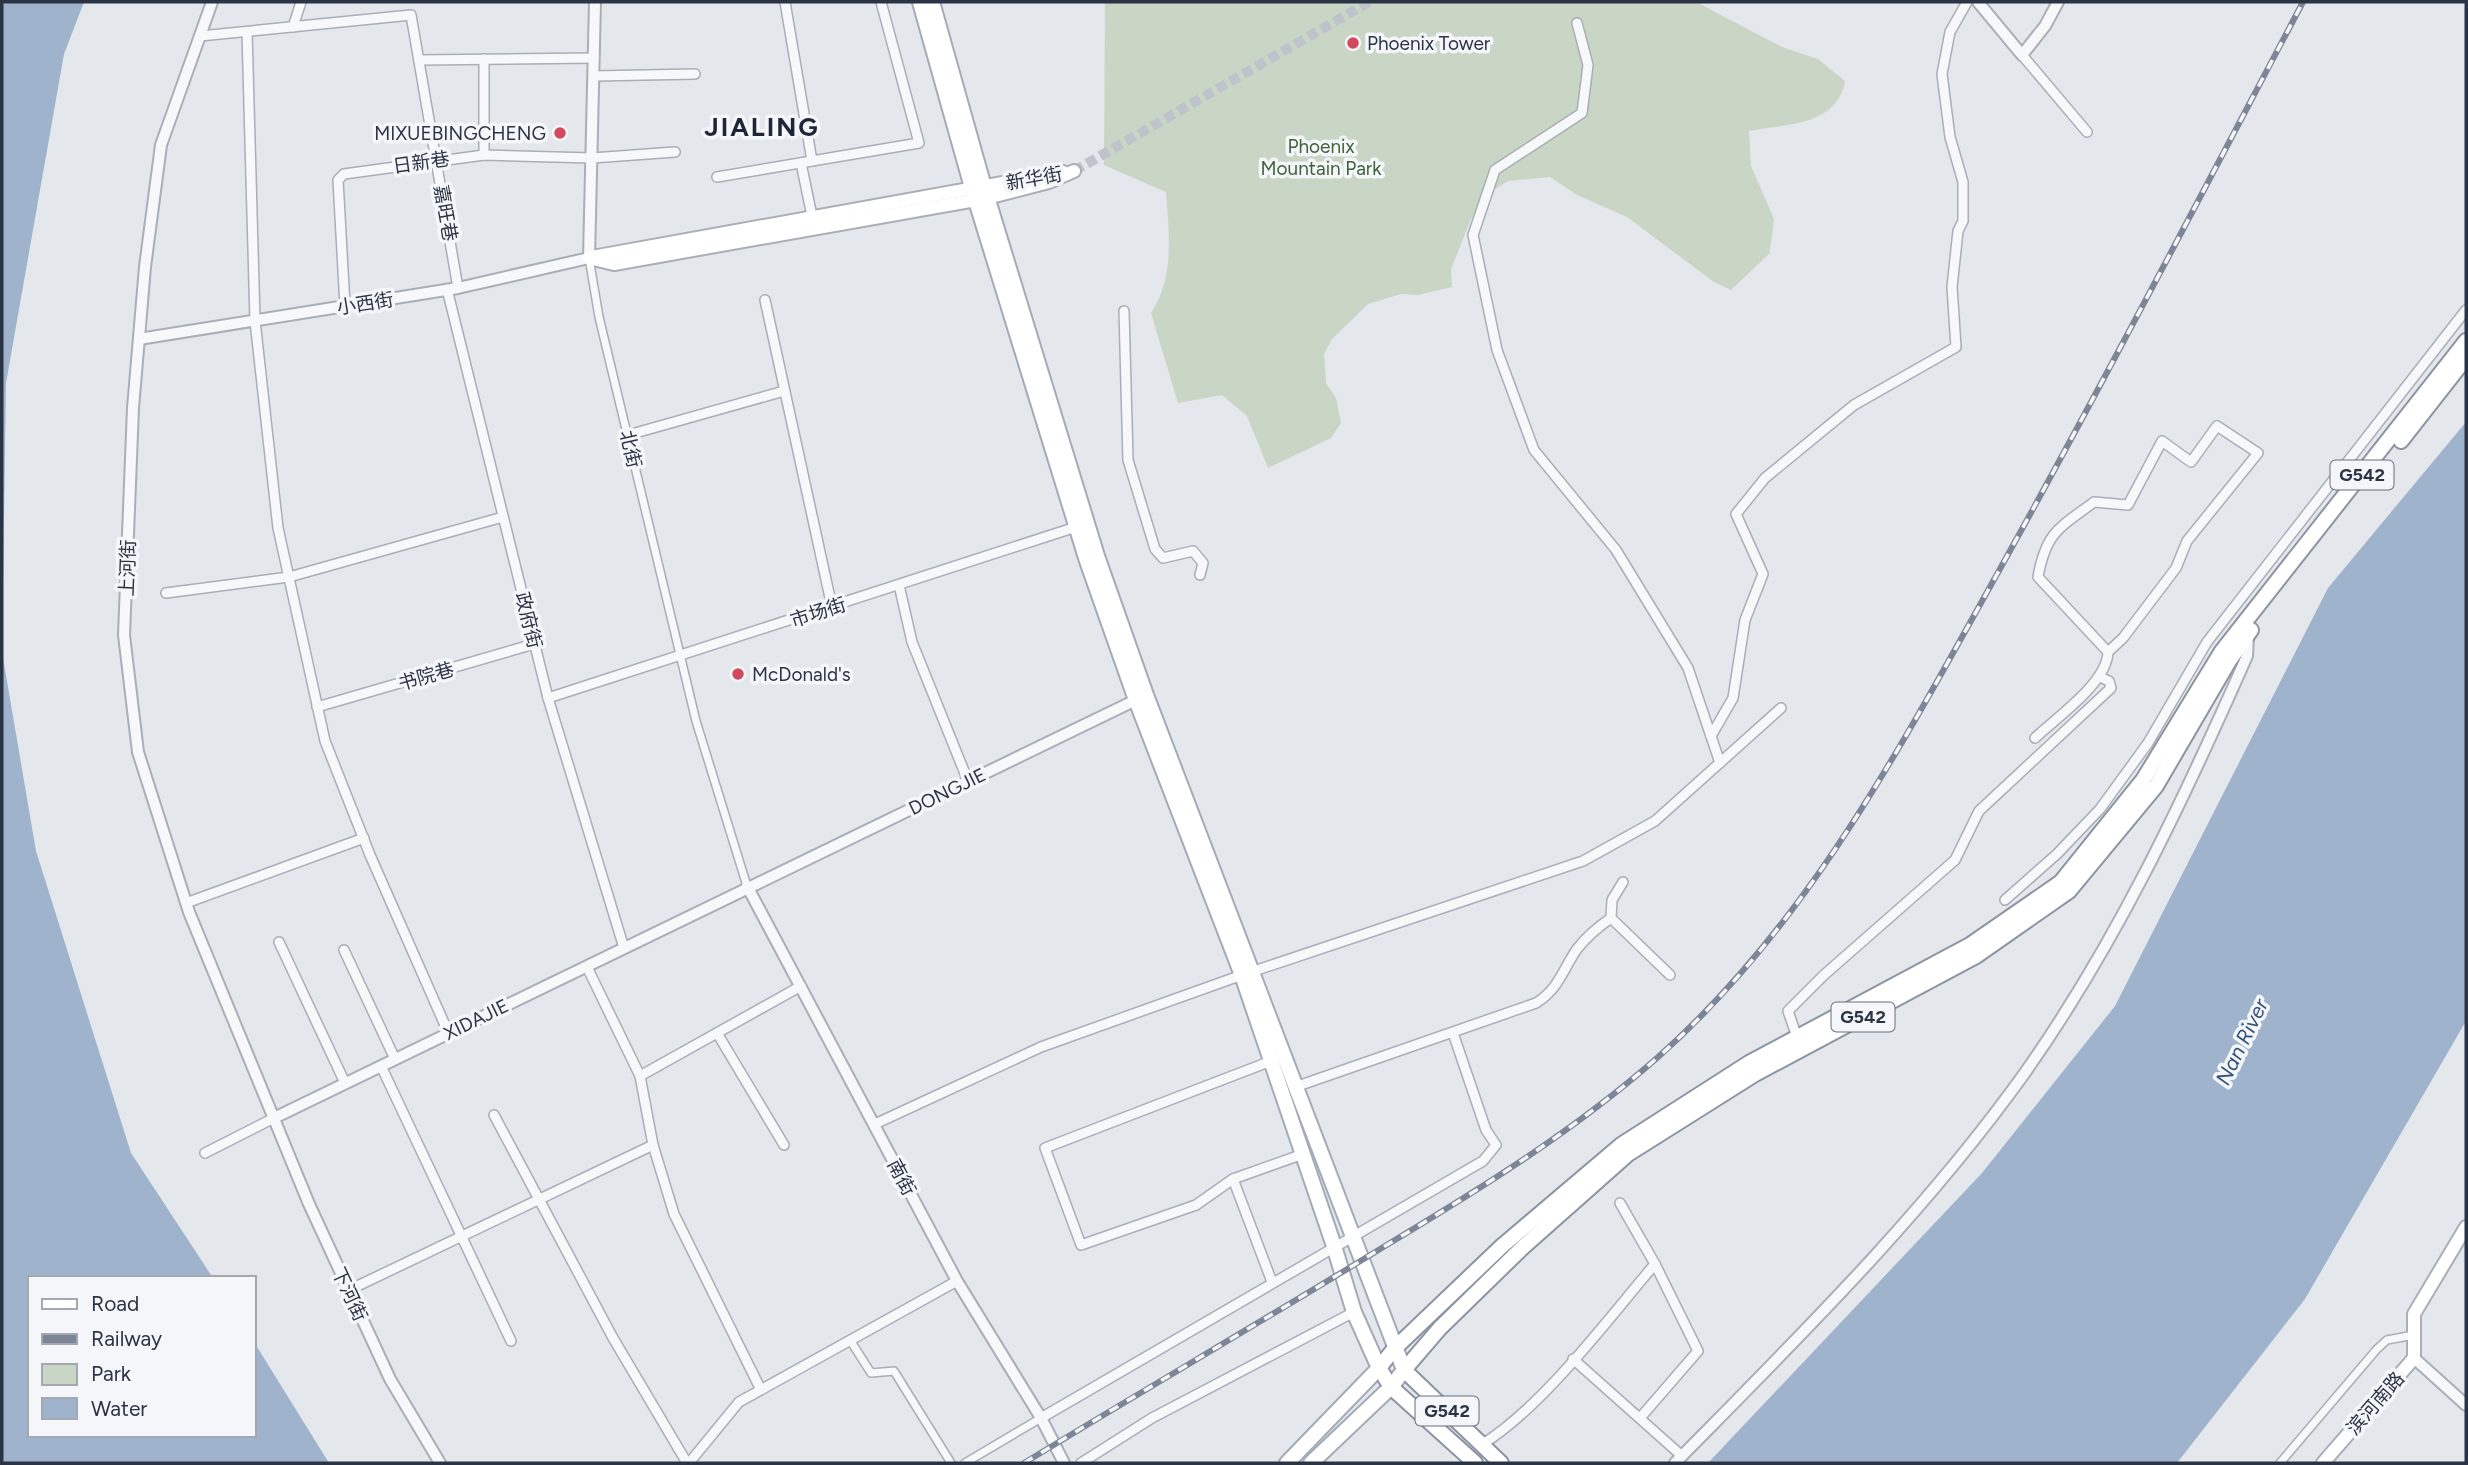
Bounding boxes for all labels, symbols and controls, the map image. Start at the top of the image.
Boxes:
place label: Phoenix Tower [1367,32,1491,55]
marker: Phoenix Tower [1345,35,1361,51]
district label: JIALING [704,111,820,143]
place label: MIXUEBINGCHENG [374,122,546,145]
marker: MIXUEBINGCHENG [552,125,568,141]
park label: Phoenix Mountain Park [1261,135,1382,180]
street label: 日新巷 [391,147,451,178]
street label: 新华街 [1004,162,1064,195]
street label: 嘉旺巷 [429,183,462,243]
street label: 小西街 [335,288,395,319]
street label: 北街 [615,428,646,470]
road number: G542 [2330,461,2394,490]
street label: 上河街 [115,539,140,597]
street label: 政府街 [510,590,547,651]
street label: 市场街 [787,593,849,632]
street label: 书院巷 [396,658,457,695]
place label: McDonald's [752,663,851,686]
marker: McDonald's [730,666,746,682]
street label: DONGJIE [905,763,990,820]
street label: XIDAJIE [440,994,512,1045]
water label: Nan River [2210,994,2274,1089]
road number: G542 [1832,1002,1895,1032]
street label: 南街 [882,1155,921,1199]
street label: 下河街 [327,1264,372,1325]
legend [28,1276,256,1437]
text: Road [91,1291,139,1316]
text: Railway [91,1326,162,1351]
text: Park [91,1361,132,1386]
street label: 滨河南路 [2342,1367,2409,1440]
text: Water [91,1396,147,1421]
road number: G542 [1416,1396,1478,1426]

